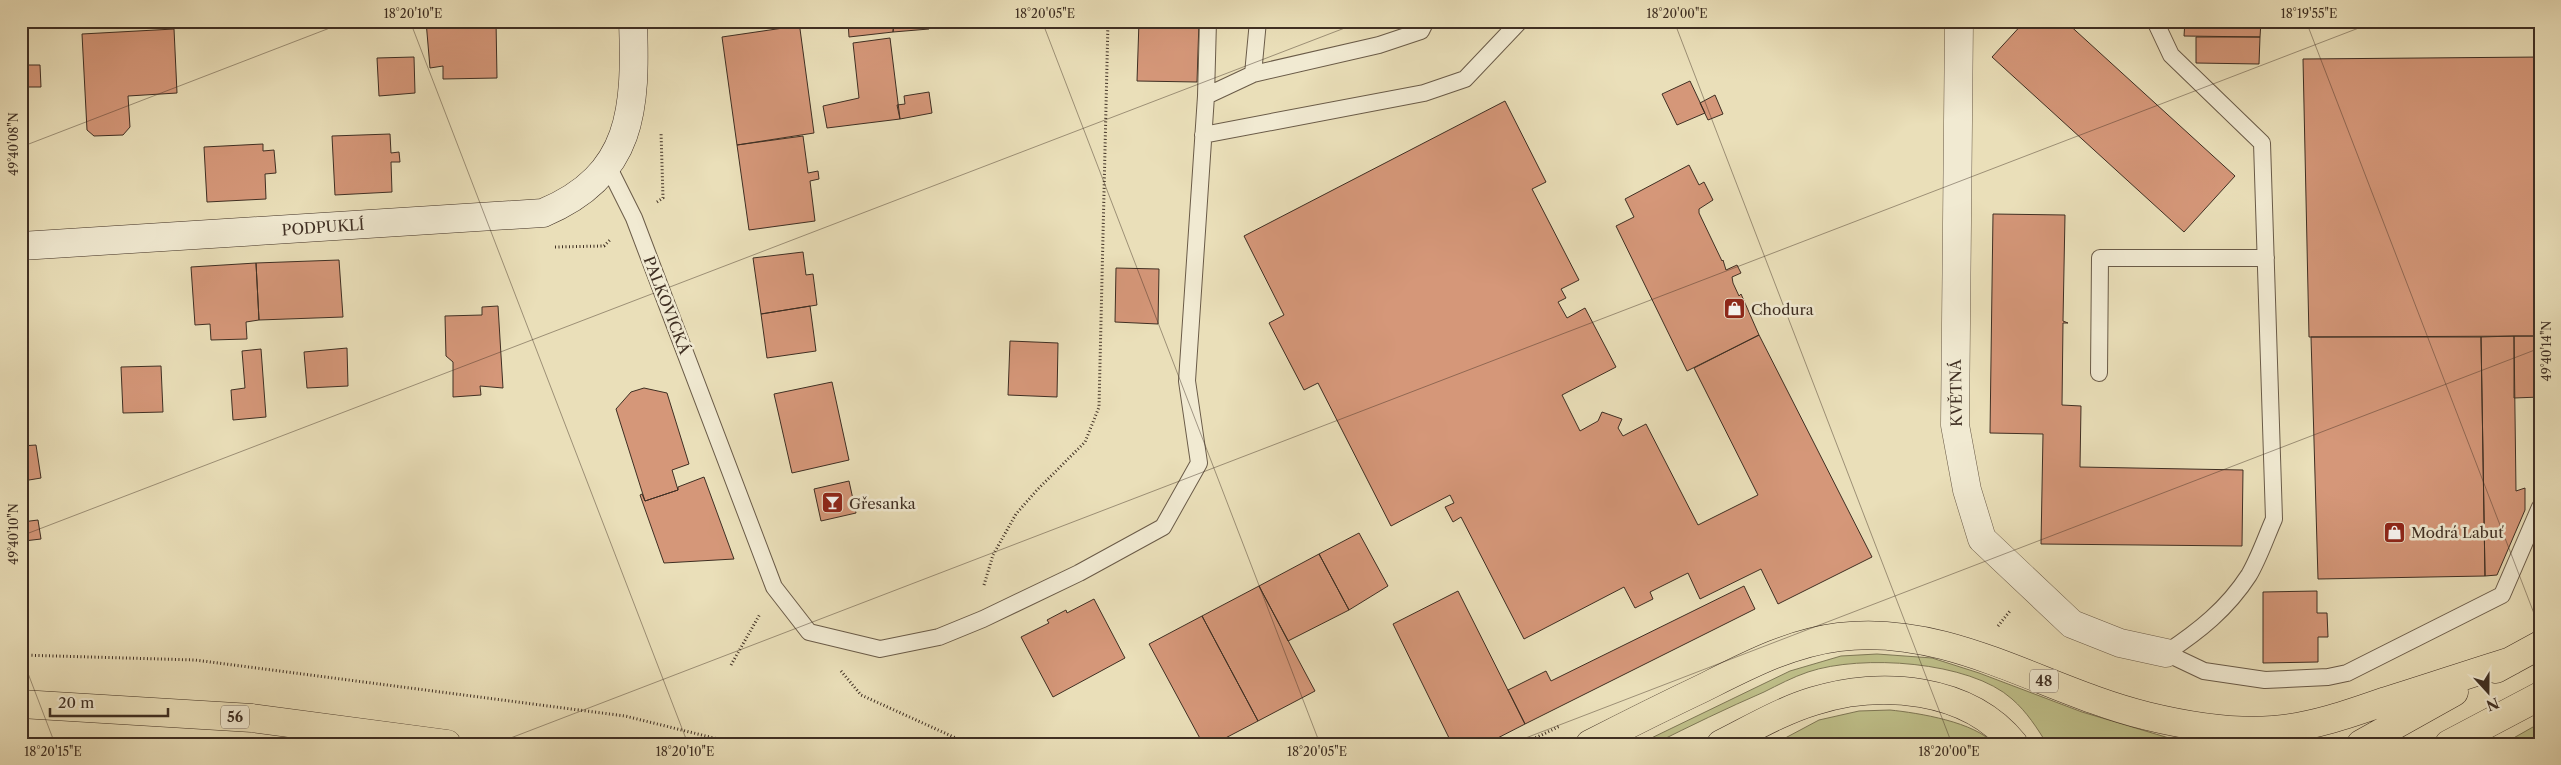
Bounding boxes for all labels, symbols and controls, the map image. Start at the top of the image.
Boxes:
text: 18°20'10"E [384,6,442,21]
text: 18°20'05"E [1015,6,1075,21]
text: 18°20'00"E [1646,6,1708,21]
text: 18°19'55"E [2281,6,2337,21]
text: 49°40'08"N [6,112,21,176]
street label: PODPUKLÍ [281,215,365,239]
street label: PALKOVICKÁ [640,253,695,358]
shop icon: Chodura [1723,297,1747,321]
place label: Chodura [1751,300,1814,319]
text: 49°40'14"N [2539,321,2554,381]
street label: KVĚTNÁ [1946,358,1966,427]
bar icon: Gřesanka [821,491,845,515]
place label: Gřesanka [849,494,916,513]
text: 49°40'10"N [6,503,21,565]
shop icon: Modrá Labuť [2383,520,2407,544]
place label: Modrá Labuť [2411,523,2504,542]
north arrow [2464,668,2514,718]
road number: 48 [2030,669,2058,692]
scale bar [50,685,168,717]
text: 20 m [58,693,94,712]
text: N [2484,694,2502,715]
road number: 56 [221,706,249,729]
text: 18°20'15"E [24,744,82,759]
text: 18°20'10"E [656,744,714,759]
text: 18°20'05"E [1287,744,1347,759]
text: 18°20'00"E [1918,744,1980,759]

